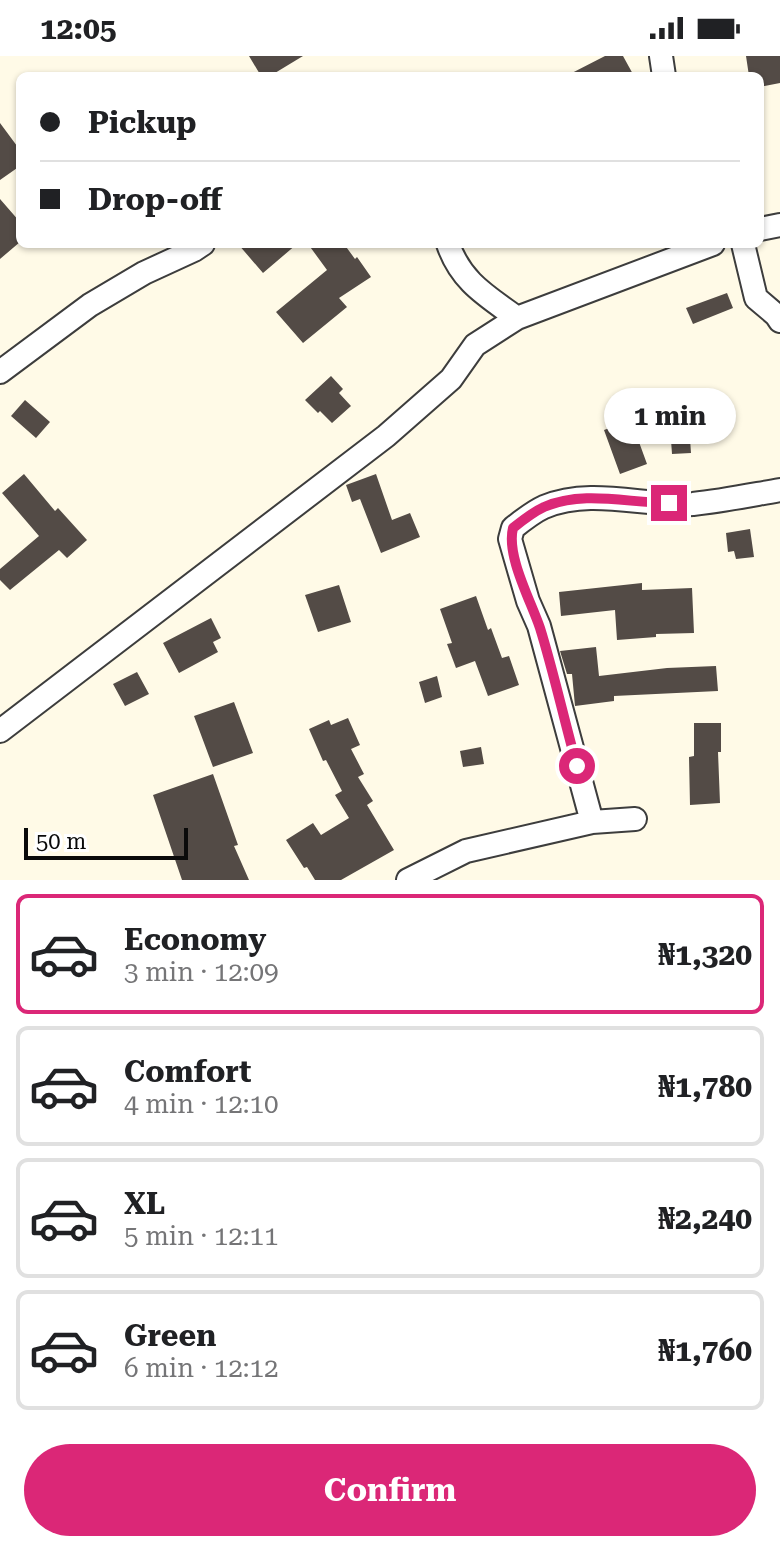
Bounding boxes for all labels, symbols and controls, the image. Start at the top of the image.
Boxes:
text: 12:05 [40,11,117,46]
text: Pickup [88,105,196,140]
text: Drop-off [88,182,222,217]
callout: 1 min [603,387,735,443]
text: 1 min [634,401,706,431]
route end [651,485,687,521]
route start [559,748,595,784]
scale bar [24,824,188,860]
text: 50 m [36,829,86,854]
icon: car [28,918,100,990]
text: Economy [124,922,266,957]
text: ₦1,320 [658,937,752,972]
text: 3 min · 12:09 [124,957,279,987]
icon: car [28,1050,100,1122]
text: Comfort [124,1054,251,1089]
text: ₦1,780 [658,1069,752,1104]
text: 4 min · 12:10 [124,1089,279,1119]
icon: car [28,1182,100,1254]
text: XL [124,1186,165,1221]
text: ₦2,240 [658,1201,752,1236]
text: 5 min · 12:11 [124,1221,279,1251]
icon: car [28,1314,100,1386]
text: Green [124,1318,216,1353]
text: ₦1,760 [658,1333,752,1368]
text: 6 min · 12:12 [124,1353,279,1383]
button: Confirm [24,1444,756,1536]

